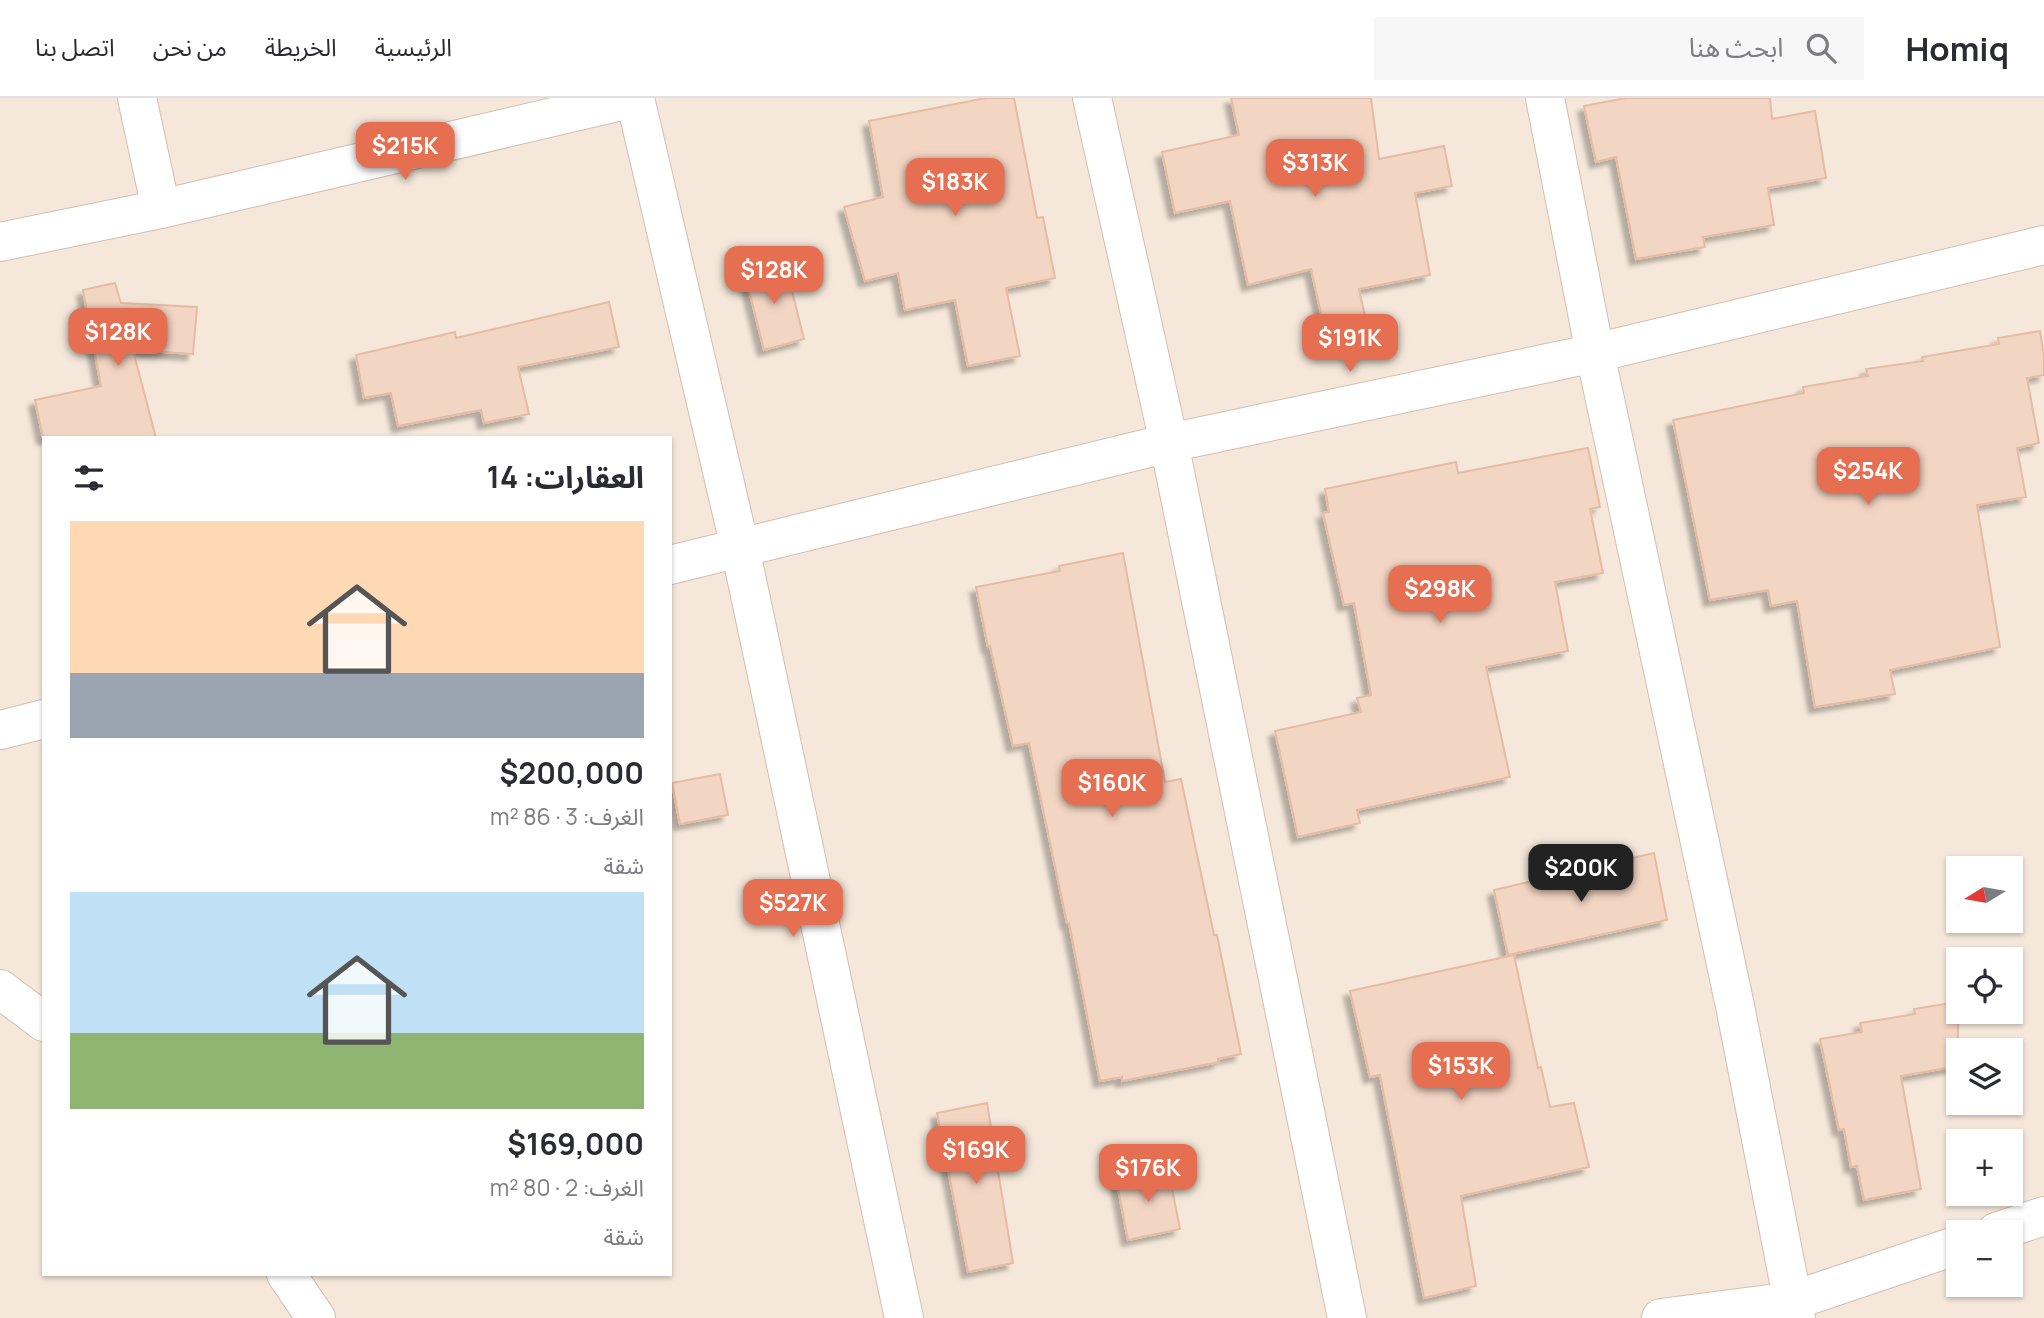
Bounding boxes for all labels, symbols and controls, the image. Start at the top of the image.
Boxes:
search box [1374,17,1864,80]
text: Homiq [1906,26,2009,71]
text: ابحث هنا [1689,29,1784,65]
icon: search [1802,29,1840,67]
text: اتصل بنا [35,30,115,63]
text: من نحن [153,30,227,63]
text: الخريطة [265,30,337,63]
text: الرئيسية [375,30,452,63]
pin: $215K [356,122,454,182]
text: $215K [372,129,438,161]
pin: $313K [1266,140,1364,199]
text: $313K [1282,146,1348,178]
pin: $183K [906,158,1004,218]
text: $183K [922,165,988,197]
pin: $128K [725,246,823,306]
text: $128K [740,253,808,285]
pin: $128K [69,308,167,368]
pin: $191K [1301,314,1399,374]
text: $128K [84,315,152,347]
text: $191K [1318,321,1382,353]
pin: $254K [1819,448,1917,507]
text: $254K [1833,454,1903,486]
text: العقارات: 14 [487,456,644,497]
icon: filters [70,459,108,497]
icon: home [294,566,420,692]
pin: $298K [1391,566,1489,625]
text: $298K [1404,572,1476,604]
text: $200,000 [499,752,644,793]
pin: $160K [1063,760,1161,819]
text: $160K [1078,766,1146,798]
text: الغرف: 3 · 86 m² [490,800,644,832]
pin: $200K [1532,844,1630,904]
text: شقة [603,849,644,881]
text: $200K [1544,851,1618,883]
north arrow [1946,856,2023,933]
map controls [1946,856,2023,1297]
pin: $527K [744,880,842,939]
text: $527K [759,886,827,918]
icon: home [294,937,420,1063]
button: locate [1946,947,2023,1024]
button: layers [1946,1038,2023,1115]
pin: $153K [1412,1042,1510,1102]
text: $153K [1428,1049,1494,1081]
text: $169,000 [507,1123,644,1164]
pin: $169K [927,1126,1025,1186]
button: + [1946,1129,2023,1206]
text: $169K [942,1133,1010,1165]
pin: $176K [1099,1144,1197,1204]
text: $176K [1115,1151,1181,1183]
text: الغرف: 2 · 80 m² [490,1171,644,1203]
text: شقة [603,1220,644,1252]
button: − [1946,1220,2023,1297]

